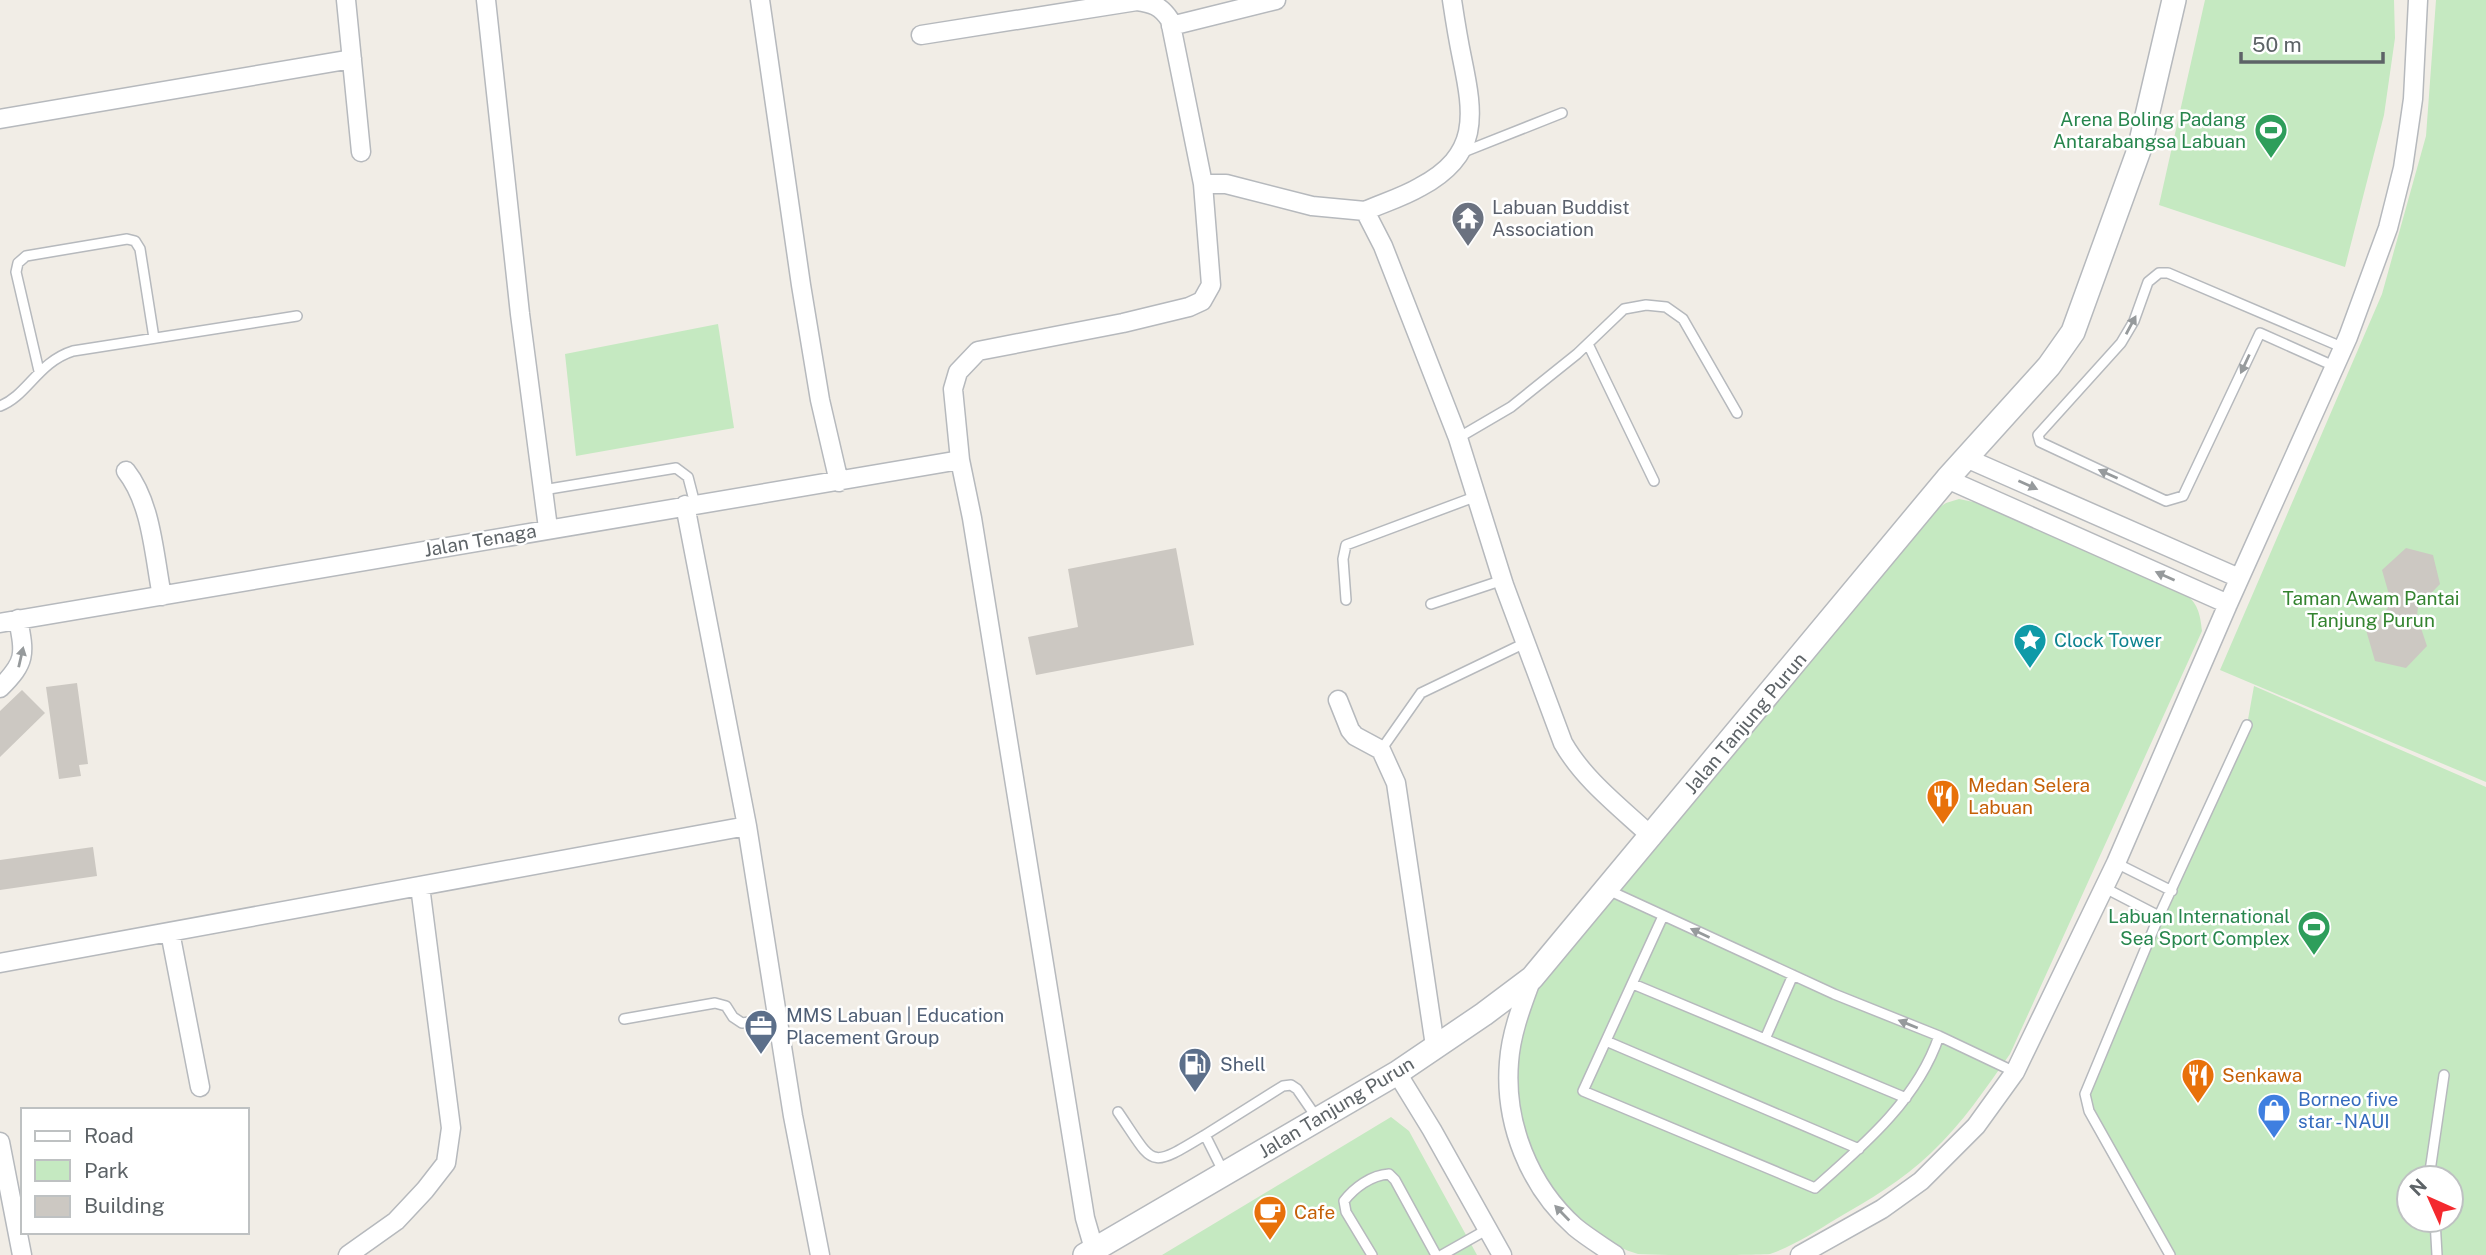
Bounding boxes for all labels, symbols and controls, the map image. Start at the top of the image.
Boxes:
scale bar [2241,21,2383,65]
text: 50 m [2252,32,2302,57]
place label: Arena Boling Padang Antarabangsa Labuan [2053,108,2246,152]
sports icon: Arena Boling Padang Antarabangsa Labuan [2252,111,2290,160]
place label: Labuan Buddist Association [1492,196,1630,240]
temple icon: Labuan Buddist Association [1449,199,1487,248]
one-way arrow [2125,315,2137,334]
one-way arrow [2239,354,2251,374]
one-way arrow [2098,468,2118,480]
one-way arrow [2018,479,2038,491]
street label: Jalan Tenaga [422,519,538,561]
one-way arrow [2155,570,2176,581]
park label: Taman Awam Pantai Tanjung Purun [2282,587,2460,631]
place icon: Clock Tower [2011,621,2049,670]
place label: Clock Tower [2054,629,2162,651]
one-way arrow [15,646,26,668]
street label: Jalan Tanjung Purun [1680,648,1810,798]
place label: Medan Selera Labuan [1968,774,2090,818]
restaurant icon: Medan Selera Labuan [1924,777,1962,826]
place label: Labuan International Sea Sport Complex [2108,905,2290,949]
sports icon: Labuan International Sea Sport Complex [2295,908,2333,957]
one-way arrow [1690,927,1710,939]
place label: MMS Labuan | Education Placement Group [786,1004,1004,1048]
office icon: MMS Labuan | Education Placement Group [742,1007,780,1056]
one-way arrow [1898,1018,1919,1029]
fuel station icon: Shell [1176,1045,1214,1094]
street label: Jalan Tanjung Purun [1254,1052,1418,1162]
place label: Shell [1220,1053,1266,1075]
restaurant icon: Senkawa [2179,1056,2217,1105]
place label: Senkawa [2222,1064,2302,1086]
place label: Borneo five star - NAUI [2298,1088,2398,1132]
shop icon: Borneo five star - NAUI [2255,1091,2293,1140]
legend [21,1108,248,1234]
text: Road [84,1123,134,1148]
text: Park [84,1158,129,1183]
north arrow [2395,1164,2465,1234]
text: N [2405,1174,2431,1200]
text: Building [84,1193,165,1218]
cafe icon: Cafe [1251,1193,1289,1242]
place label: Cafe [1294,1201,1335,1223]
one-way arrow [1554,1205,1570,1222]

